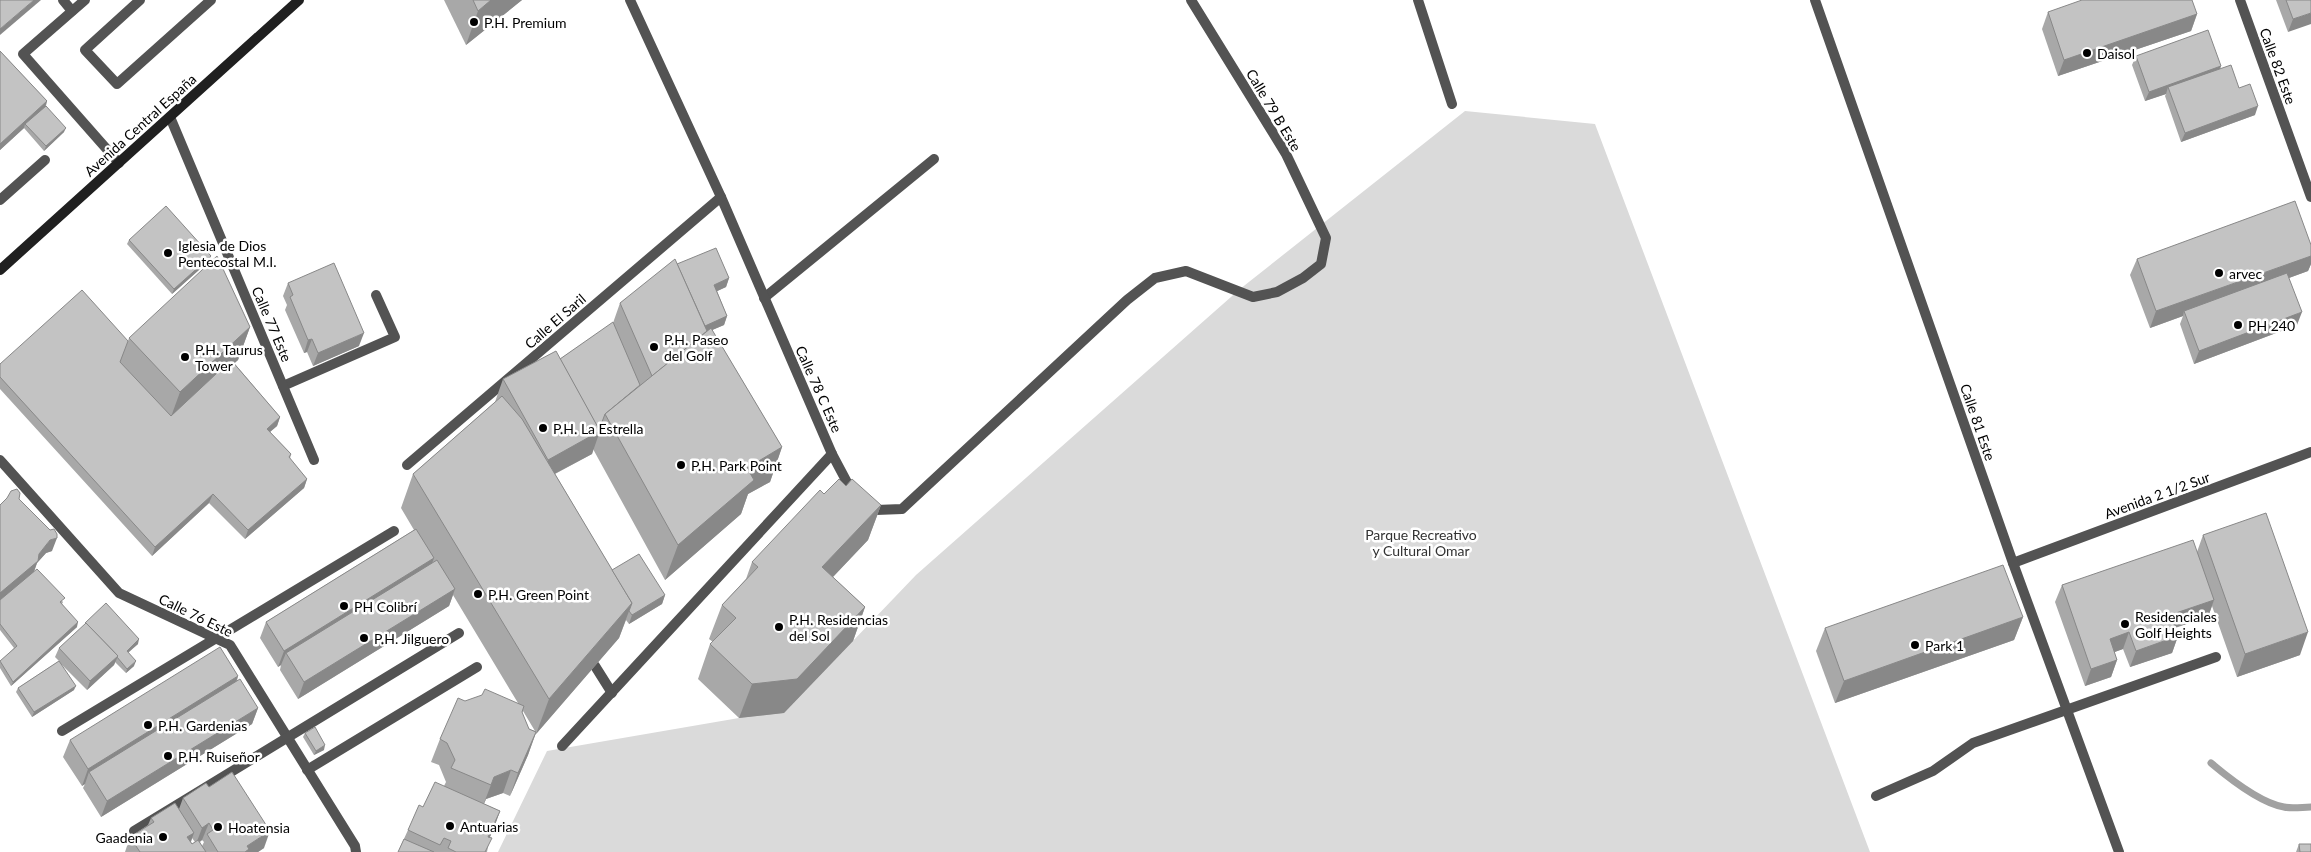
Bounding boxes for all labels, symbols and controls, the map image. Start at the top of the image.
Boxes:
place label: P.H. Premium [484,14,567,31]
marker: P.H. Premium [468,16,480,28]
street label: Calle 82 Este [2256,25,2300,107]
place label: Daisol [2097,45,2135,62]
marker: Daisol [2081,47,2093,59]
street label: Calle 79 B Este [1243,66,1305,154]
street label: Avenida Central España [81,70,199,180]
place label: Iglesia de Dios Pentecostal M.I. [178,237,276,270]
marker: Iglesia de Dios Pentecostal M.I. [162,247,174,259]
place label: arvec [2229,265,2262,282]
marker: arvec [2213,267,2225,279]
street label: Calle 77 Este [249,284,295,364]
street label: Calle El Saril [521,290,589,352]
place label: PH 240 [2248,317,2295,334]
marker: PH 240 [2232,319,2244,331]
place label: P.H. Paseo del Golf [664,331,728,364]
place label: P.H. Taurus Tower [195,341,263,374]
marker: P.H. Paseo del Golf [648,341,660,353]
street label: Calle 78 C Este [792,343,846,435]
marker: P.H. Taurus Tower [179,351,191,363]
street label: Calle 81 Este [1957,381,1999,463]
place label: P.H. La Estrella [553,420,643,437]
marker: P.H. La Estrella [537,422,549,434]
place label: P.H. Park Point [691,457,782,474]
marker: P.H. Park Point [675,459,687,471]
street label: Avenida 2 1/2 Sur [2102,468,2212,522]
park label: Parque Recreativo y Cultural Omar [1365,526,1477,559]
place label: P.H. Green Point [488,586,589,603]
marker: P.H. Green Point [472,588,484,600]
street label: Calle 76 Este [156,590,236,640]
place label: PH Colibrí [354,598,417,615]
marker: PH Colibrí [338,600,350,612]
place label: Residenciales Golf Heights [2135,608,2217,641]
place label: P.H. Residencias del Sol [789,611,888,644]
marker: Residenciales Golf Heights [2119,618,2131,630]
marker: P.H. Residencias del Sol [773,621,785,633]
place label: P.H. Jilguero [374,630,449,647]
marker: P.H. Jilguero [358,632,370,644]
place label: Park 1 [1925,637,1964,654]
marker: Park 1 [1909,639,1921,651]
place label: P.H. Gardenias [158,717,247,734]
marker: P.H. Gardenias [142,719,154,731]
place label: P.H. Ruiseñor [178,748,260,765]
marker: P.H. Ruiseñor [162,750,174,762]
place label: Antuarias [460,818,518,835]
place label: Hoatensia [228,819,290,836]
marker: Antuarias [444,820,456,832]
marker: Hoatensia [212,821,224,833]
place label: Gaadenia [96,829,153,846]
marker: Gaadenia [157,831,169,843]

